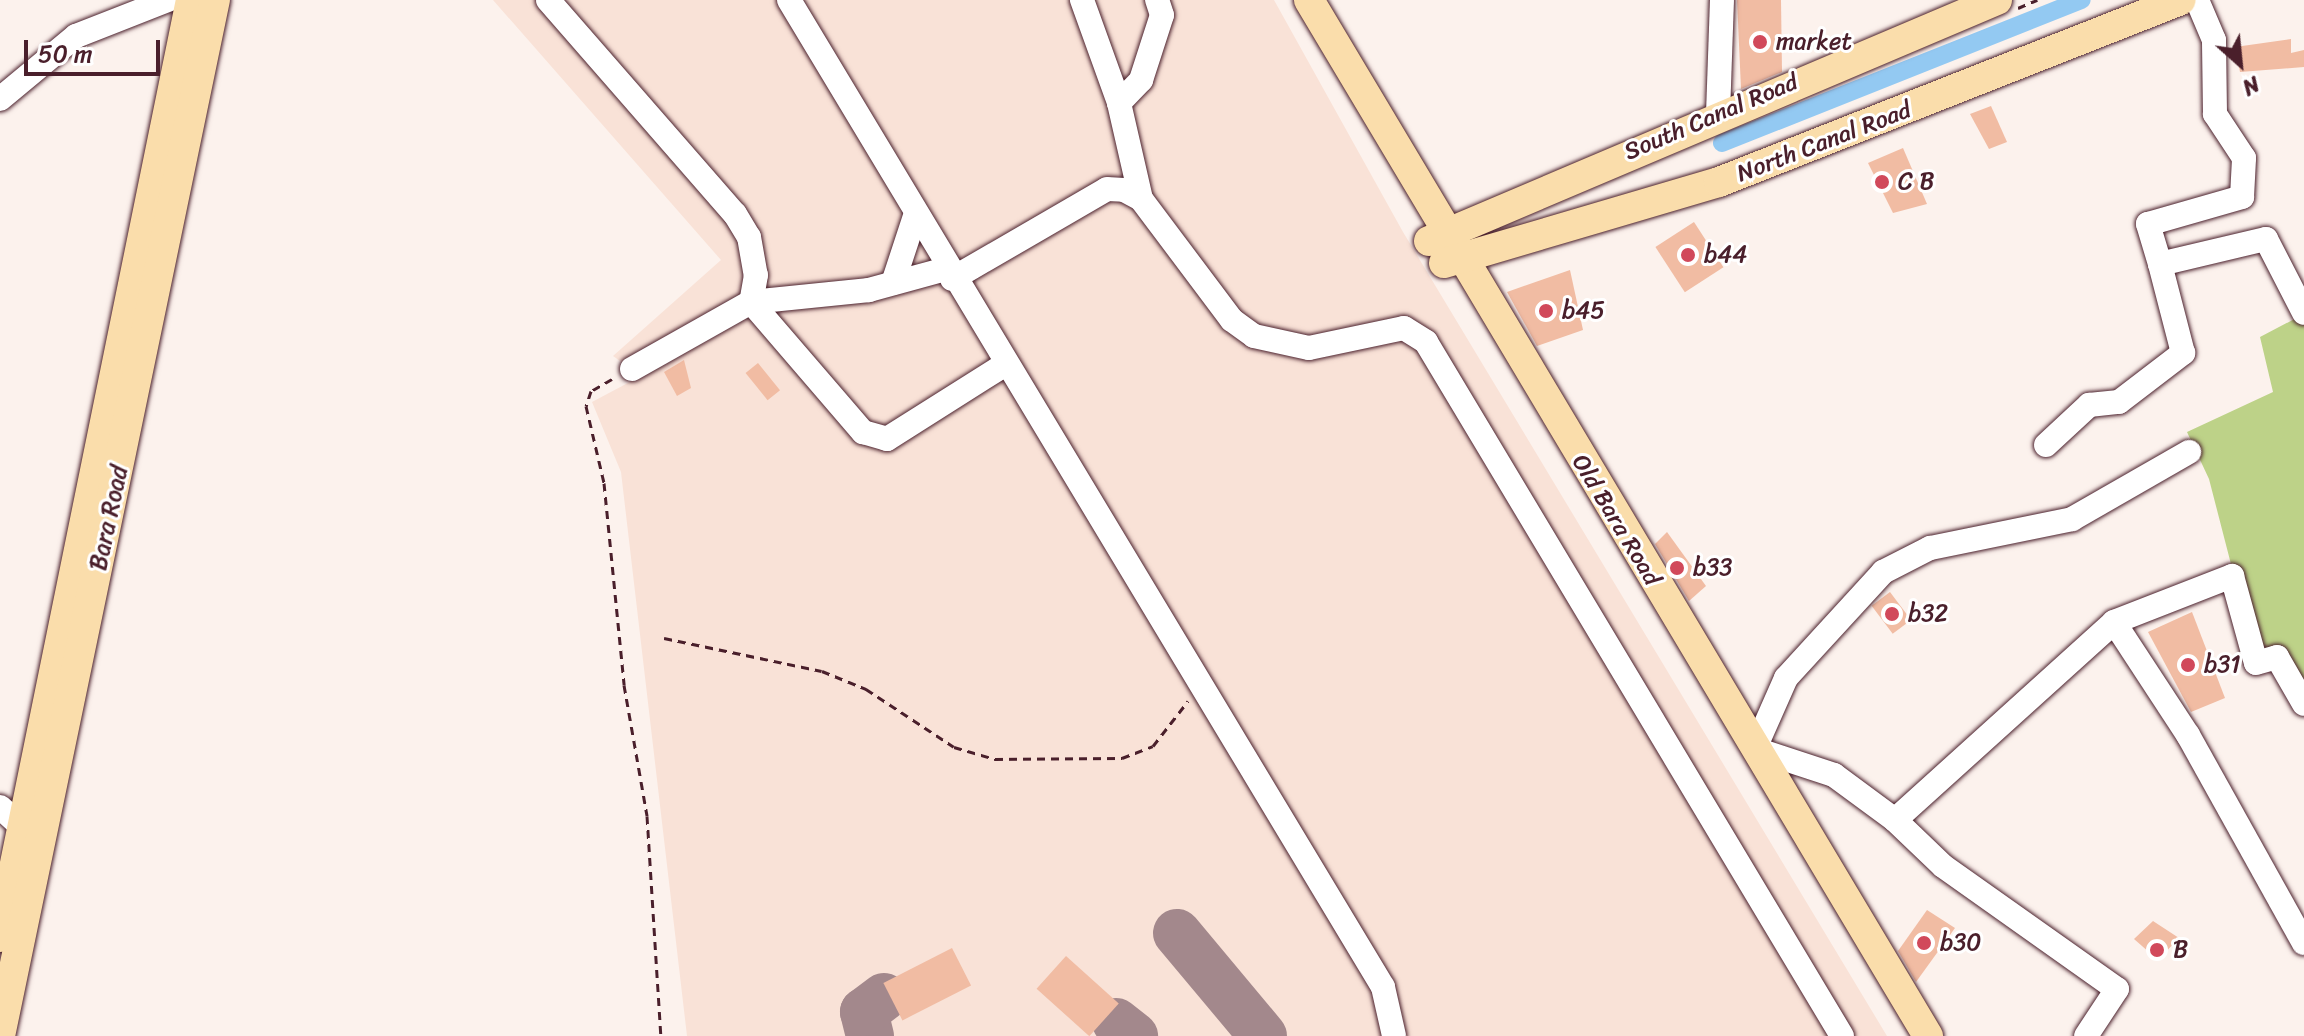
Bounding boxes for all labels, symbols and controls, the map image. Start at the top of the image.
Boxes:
scale bar [28,24,164,74]
north arrow [2200,24,2280,104]
place label: market [1776,28,1852,56]
text: 50 m [38,33,93,75]
marker: market [1751,33,1769,51]
text: N [2235,65,2267,107]
street label: South Canal Road [1620,67,1802,167]
street label: North Canal Road [1733,95,1915,189]
place label: C B [1898,168,1934,196]
marker: C B [1873,173,1891,191]
place label: b44 [1704,241,1747,269]
marker: b44 [1679,246,1697,264]
place label: b45 [1562,297,1605,325]
marker: b45 [1537,302,1555,320]
street label: Old Bara Road [1566,449,1666,591]
street label: Bara Road [84,463,134,573]
place label: b33 [1693,554,1733,582]
marker: b33 [1668,559,1686,577]
place label: b32 [1908,600,1948,628]
marker: b32 [1883,605,1901,623]
place label: b31 [2204,651,2241,679]
marker: b31 [2179,656,2197,674]
place label: b30 [1940,929,1982,957]
marker: b30 [1915,934,1933,952]
place label: B [2173,936,2188,964]
marker: B [2148,941,2166,959]

